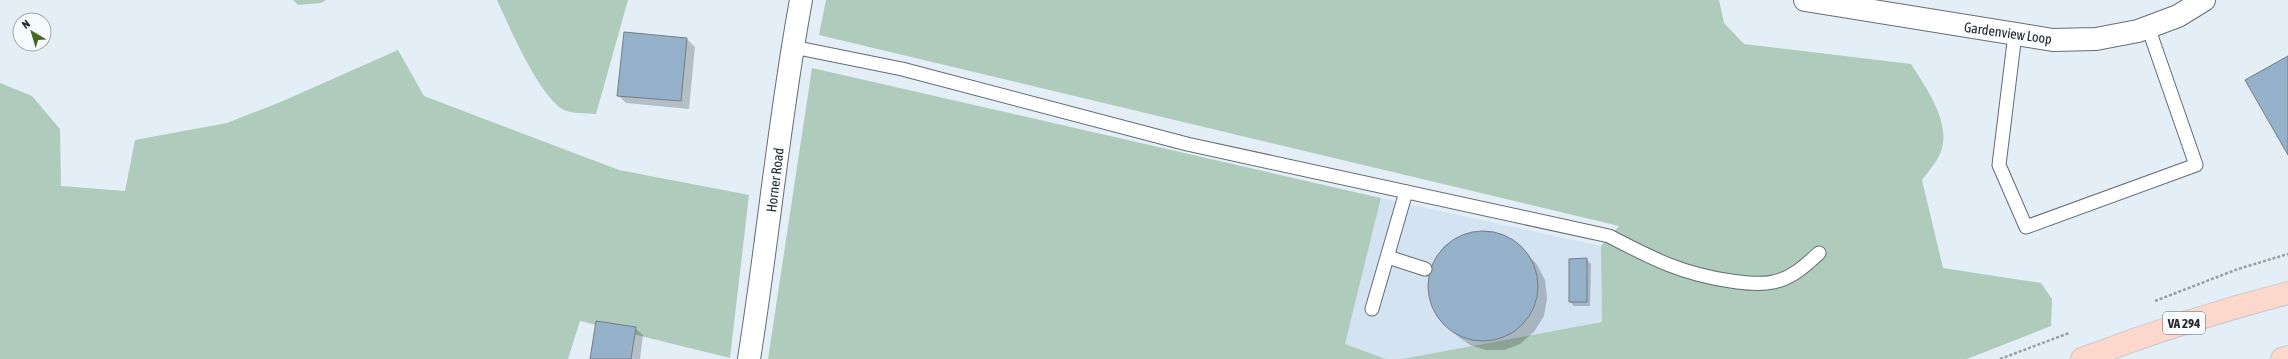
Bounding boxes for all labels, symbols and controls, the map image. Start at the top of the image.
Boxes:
north arrow [12,12,52,52]
text: N [20,17,32,31]
street label: Gardenview Loop [1963,19,2053,47]
street label: Horner Road [763,147,787,213]
road number: VA 294 [2163,312,2205,334]

